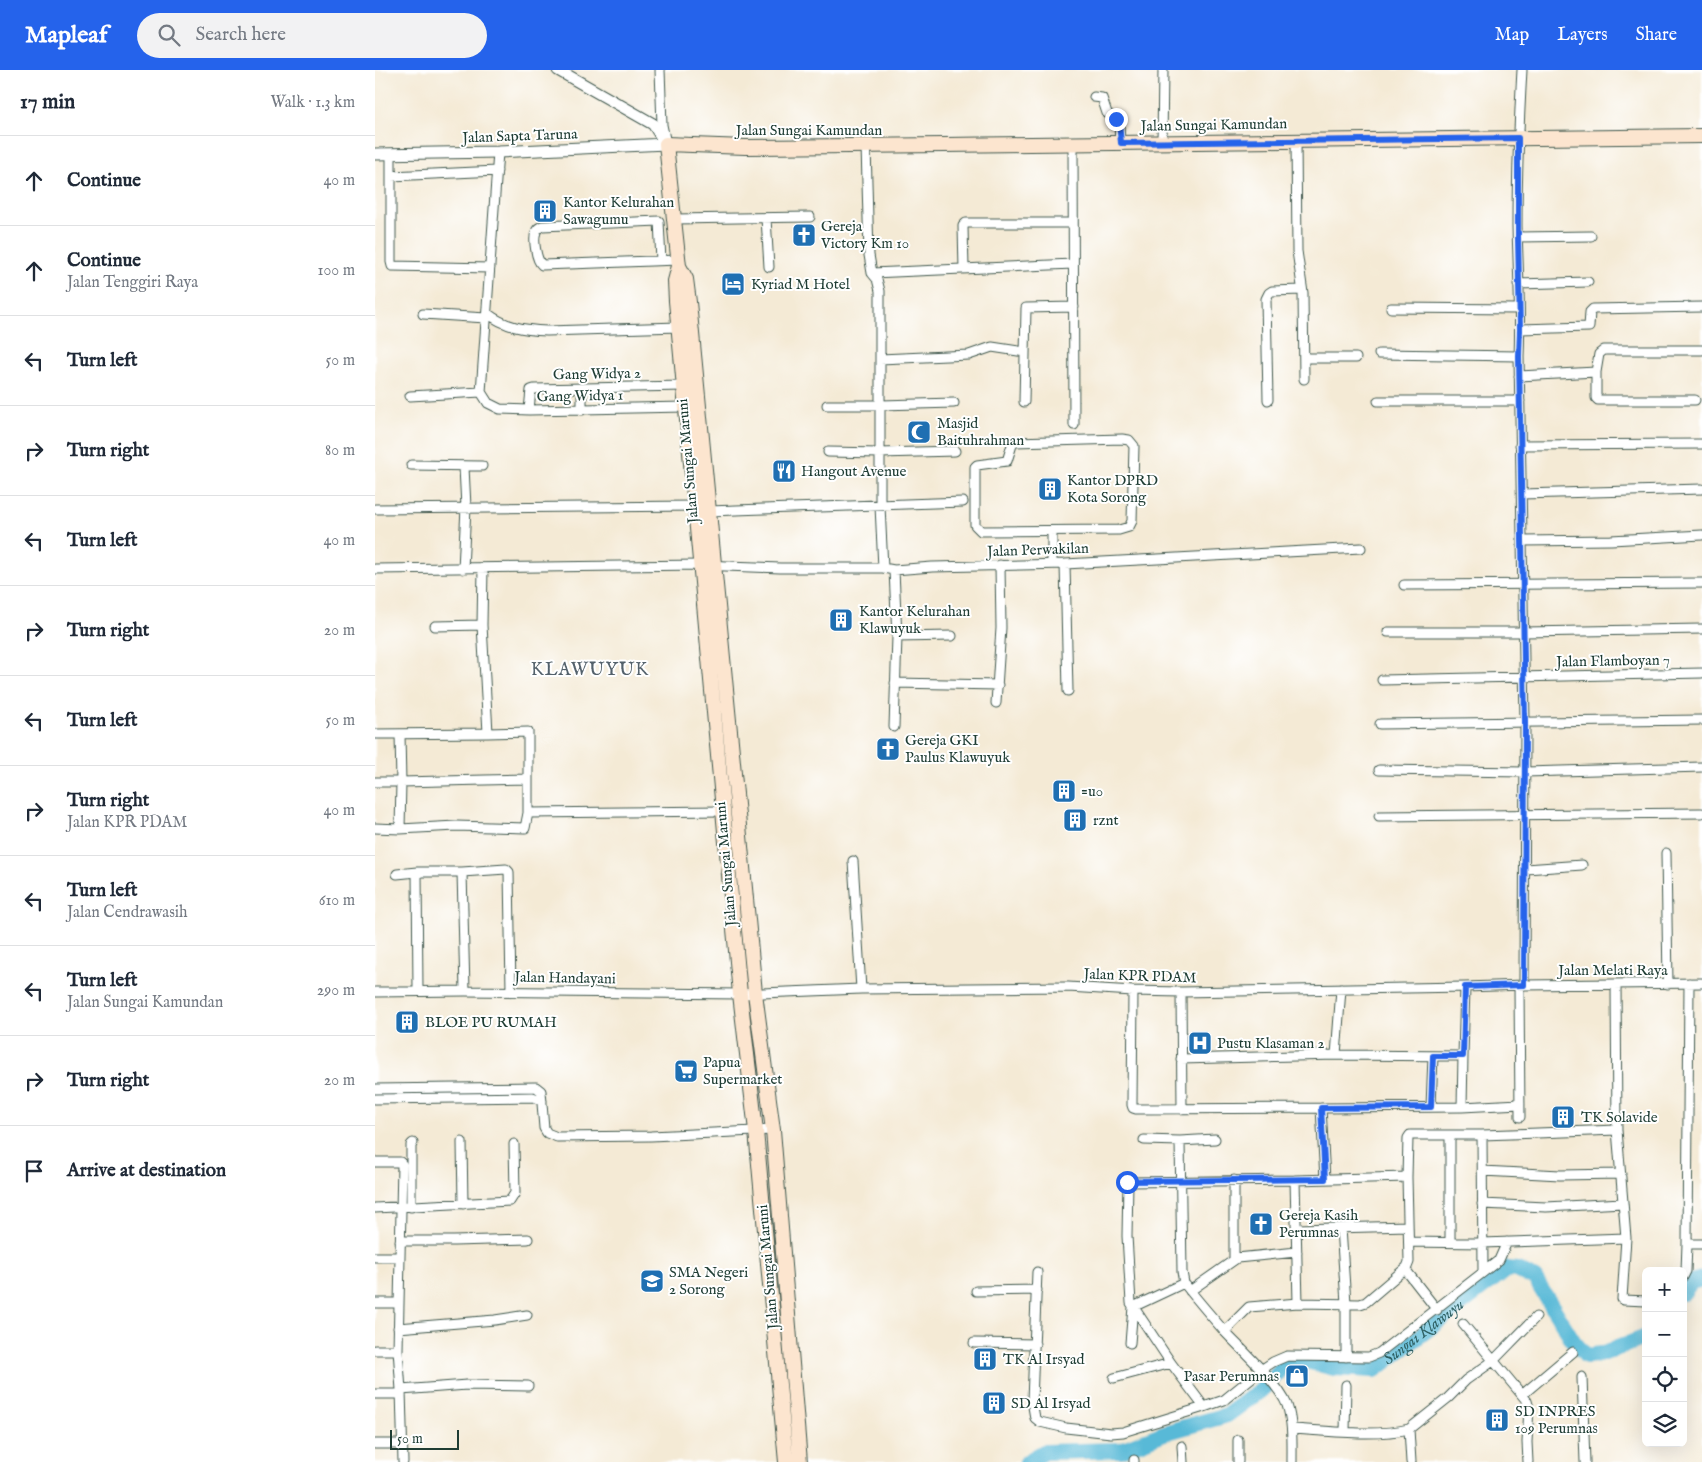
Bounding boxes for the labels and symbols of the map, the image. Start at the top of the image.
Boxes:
route end [1105,108,1128,131]
street label: Jalan Sungai Kamundan [1139,114,1287,136]
street label: Jalan Sungai Kamundan [734,121,882,140]
street label: Jalan Sapta Taruna [460,124,578,148]
place label: Kantor Kelurahan Sawagumu [563,193,674,229]
building icon: Kantor Kelurahan Sawagumu [532,198,558,224]
place label: Gereja Victory Km 10 [820,217,909,253]
church icon: Gereja Victory Km 10 [791,222,817,248]
hotel icon: Kyriad M Hotel [720,271,746,297]
place label: Kyriad M Hotel [751,275,851,294]
street label: Gang Widya 2 [553,364,641,384]
street label: Gang Widya 1 [537,386,623,406]
street label: Jalan Sungai Maruni [673,398,703,526]
place label: Masjid Baituhrahman [937,414,1024,450]
mosque icon: Masjid Baituhrahman [906,419,932,445]
restaurant icon: Hangout Avenue [771,458,797,484]
place label: Hangout Avenue [801,462,907,481]
place label: Kantor DPRD Kota Sorong [1067,471,1158,507]
building icon: Kantor DPRD Kota Sorong [1037,476,1063,502]
street label: Jalan Perwakilan [985,539,1089,561]
place label: Kantor Kelurahan Klawuyuk [859,602,970,638]
building icon: Kantor Kelurahan Klawuyuk [828,607,854,633]
street label: Jalan Flamboyan 7 [1554,651,1670,672]
district label: KLAWUYUK [531,659,649,682]
place label: Gereja GKI Paulus Klawuyuk [905,731,1011,767]
church icon: Gereja GKI Paulus Klawuyuk [875,736,901,762]
building icon: =u0 [1051,778,1077,804]
place label: =u0 [1081,782,1103,801]
street label: Jalan Sungai Maruni [711,801,741,929]
building icon: rznt [1062,807,1088,833]
place label: rznt [1093,811,1119,830]
street label: Jalan Melati Raya [1556,961,1668,980]
street label: Jalan KPR PDAM [1081,964,1197,987]
street label: Jalan Handayani [512,968,616,988]
building icon: BLOE PU RUMAH [394,1009,420,1035]
place label: BLOE PU RUMAH [425,1013,557,1032]
hospital icon: Pustu Klasaman 2 [1187,1030,1213,1056]
place label: Pustu Klasaman 2 [1217,1034,1325,1053]
place label: Papua Supermarket [703,1053,782,1089]
supermarket icon: Papua Supermarket [673,1058,699,1084]
building icon: TK Solavide [1550,1104,1576,1130]
place label: TK Solavide [1581,1108,1658,1127]
route start [1116,1171,1139,1194]
street label: Jalan Sungai Maruni [753,1204,783,1332]
place label: Gereja Kasih Perumnas [1279,1206,1358,1242]
church icon: Gereja Kasih Perumnas [1248,1211,1274,1237]
place label: SMA Negeri 2 Sorong [669,1263,748,1299]
school or university icon: SMA Negeri 2 Sorong [639,1268,665,1294]
water label: Sungai Klawuyu [1379,1295,1469,1370]
building icon: TK Al Irsyad [972,1346,998,1372]
place label: TK Al Irsyad [1003,1350,1086,1369]
shop icon: Pasar Perumnas [1284,1363,1310,1389]
place label: Pasar Perumnas [1183,1367,1279,1386]
building icon: SD Al Irsyad [981,1390,1007,1416]
place label: SD Al Irsyad [1011,1394,1091,1413]
place label: SD INPRES 109 Perumnas [1515,1402,1598,1438]
building icon: SD INPRES 109 Perumnas [1484,1407,1510,1433]
scale bar [390,1427,459,1450]

